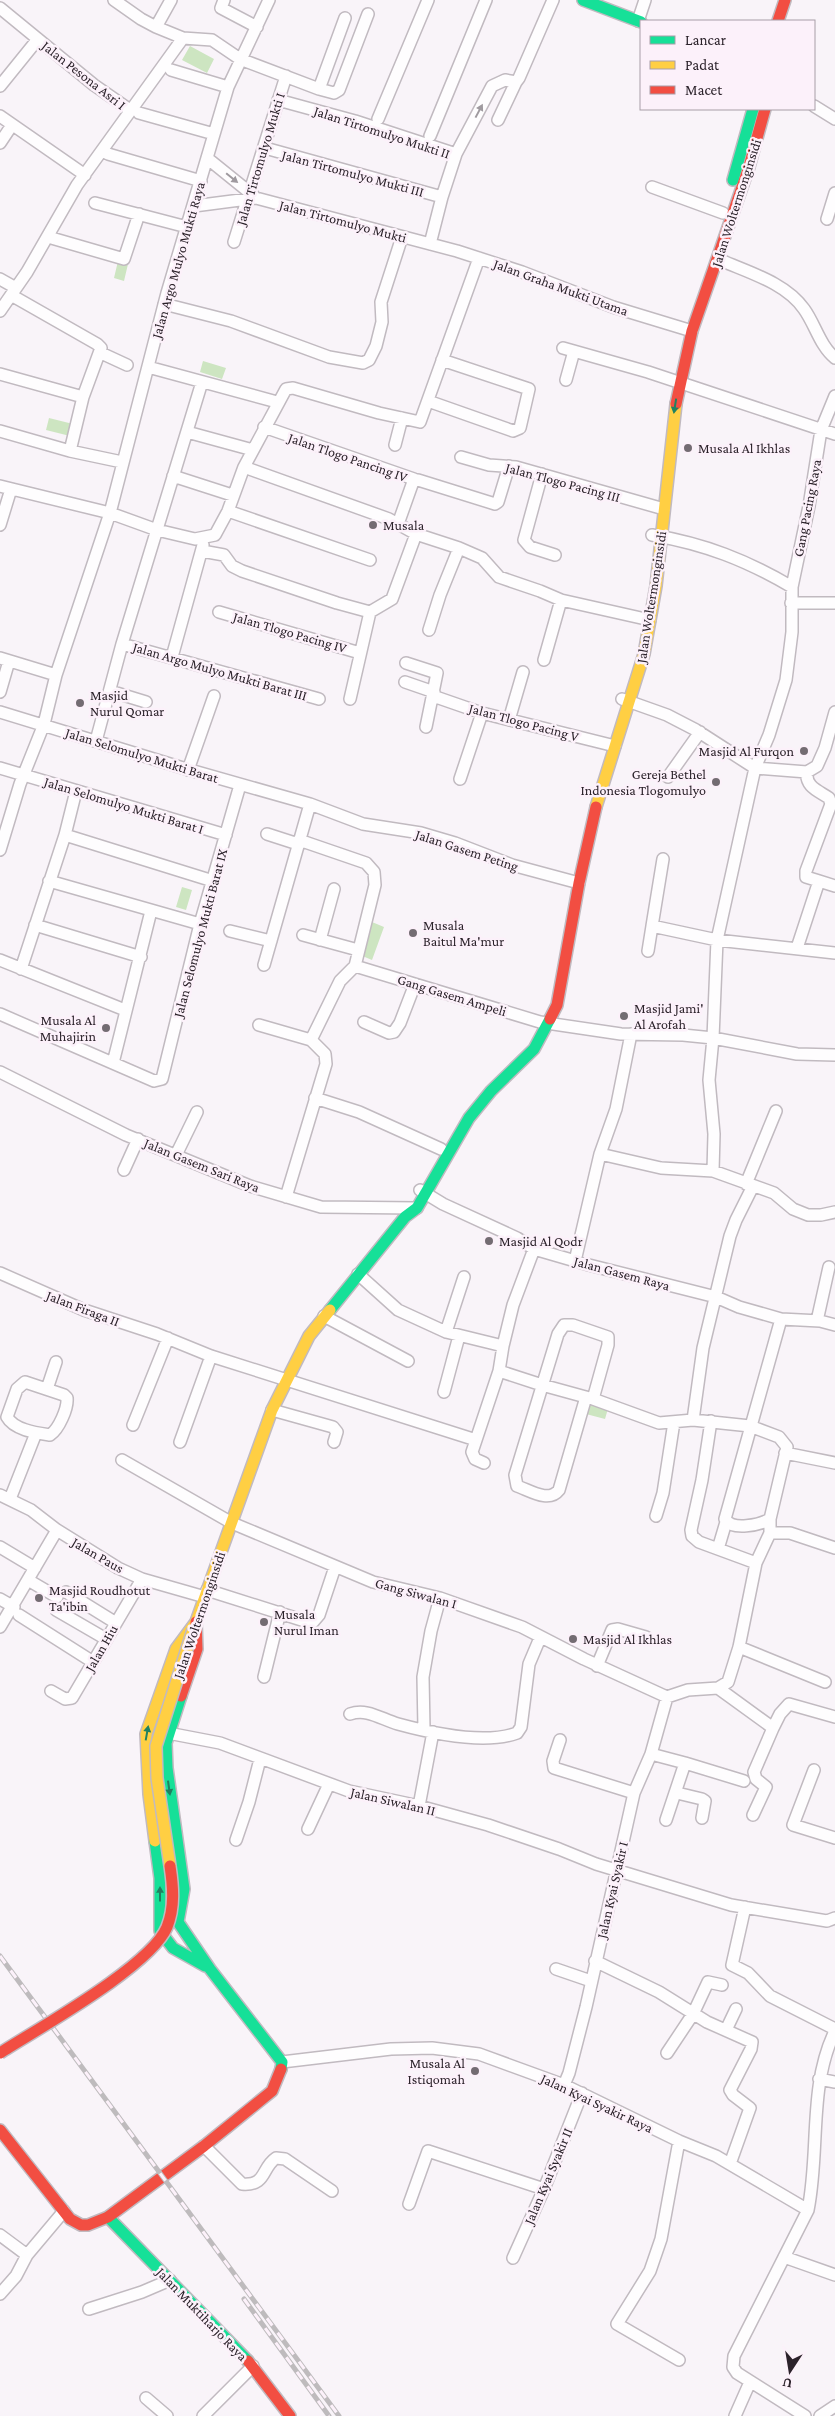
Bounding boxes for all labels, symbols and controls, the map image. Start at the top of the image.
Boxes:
legend [640,20,815,110]
text: Lancar [685,32,727,48]
street label: Jalan Pesona Asri I [37,36,129,113]
text: Padat [685,57,720,73]
text: Macet [685,82,723,98]
street label: Jalan Tirtomulyo Mukti I [232,91,288,229]
street label: Jalan Tirtomulyo Mukti II [310,102,452,162]
one-way arrow [475,104,483,118]
street label: Jalan Woltermonginsidi [707,137,764,271]
street label: Jalan Tirtomulyo Mukti III [278,146,426,200]
one-way arrow [225,172,238,183]
street label: Jalan Argo Mulyo Mukti Raya [147,179,208,342]
street label: Jalan Tirtomulyo Mukti [276,196,409,246]
street label: Jalan Graha Mukti Utama [490,255,631,319]
one-way arrow [671,399,679,415]
street label: Jalan Tlogo Pancing IV [284,428,410,485]
place label: Musala Al Ikhlas [698,440,790,456]
marker: Musala Al Ikhlas [682,442,694,454]
street label: Gang Pacing Raya [790,457,824,558]
street label: Jalan Tlogo Pacing III [502,459,622,505]
place label: Musala [383,517,425,533]
marker: Musala [367,519,379,531]
street label: Jalan Woltermonginsidi [632,530,669,666]
street label: Jalan Tlogo Pacing IV [229,608,349,656]
street label: Jalan Argo Mulyo Mukti Barat III [129,638,309,704]
place label: Masjid Nurul Qomar [90,687,164,719]
marker: Masjid Nurul Qomar [74,697,86,709]
street label: Jalan Tlogo Pacing V [465,699,581,744]
street label: Jalan Selomulyo Mukti Barat [62,724,221,786]
place label: Masjid Al Furqon [699,743,794,760]
marker: Masjid Al Furqon [798,745,810,757]
place label: Gereja Bethel Indonesia Tlogomulyo [580,766,706,798]
street label: Jalan Selomulyo Mukti Barat I [40,773,206,837]
marker: Gereja Bethel Indonesia Tlogomulyo [710,776,722,788]
street label: Jalan Gasem Peting [412,825,521,874]
street label: Jalan Selomulyo Mukti Barat IX [169,847,230,1021]
place label: Musala Baitul Ma'mur [423,917,504,949]
marker: Musala Baitul Ma'mur [407,927,419,939]
street label: Gang Gasem Ampeli [396,971,509,1019]
place label: Masjid Jami' Al Arofah [634,1000,703,1032]
marker: Masjid Jami' Al Arofah [618,1010,630,1022]
place label: Musala Al Muhajirin [40,1012,96,1045]
marker: Musala Al Muhajirin [100,1022,112,1034]
street label: Jalan Gasem Sari Raya [140,1134,262,1196]
place label: Masjid Al Qodr [499,1233,583,1250]
marker: Masjid Al Qodr [483,1235,495,1247]
street label: Jalan Gasem Raya [570,1252,672,1294]
street label: Jalan Firaga II [42,1286,122,1329]
street label: Jalan Paus [68,1533,127,1576]
street label: Jalan Woltermonginsidi [169,1549,228,1683]
street label: Gang Siwalan I [374,1574,458,1612]
place label: Masjid Roudhotut Ta'ibin [49,1582,151,1614]
marker: Masjid Roudhotut Ta'ibin [33,1592,45,1604]
place label: Musala Nurul Iman [274,1606,339,1638]
marker: Musala Nurul Iman [258,1616,270,1628]
street label: Jalan Hiu [80,1621,121,1676]
place label: Masjid Al Ikhlas [583,1631,672,1648]
marker: Masjid Al Ikhlas [567,1633,579,1645]
one-way arrow [144,1725,152,1741]
one-way arrow [166,1780,174,1796]
street label: Jalan Siwalan II [347,1783,437,1819]
street label: Jalan Kyai Syakir I [593,1840,631,1942]
one-way arrow [156,1886,164,1902]
place label: Musala Al Istiqomah [408,2055,465,2087]
marker: Musala Al Istiqomah [469,2065,481,2077]
street label: Jalan Kyai Syakir Raya [537,2069,656,2136]
street label: Jalan Kyai Syakir II [520,2125,576,2228]
street label: Jalan Muktiharjo Raya [151,2262,251,2365]
north arrow [765,2346,815,2396]
text: U [781,2375,794,2393]

